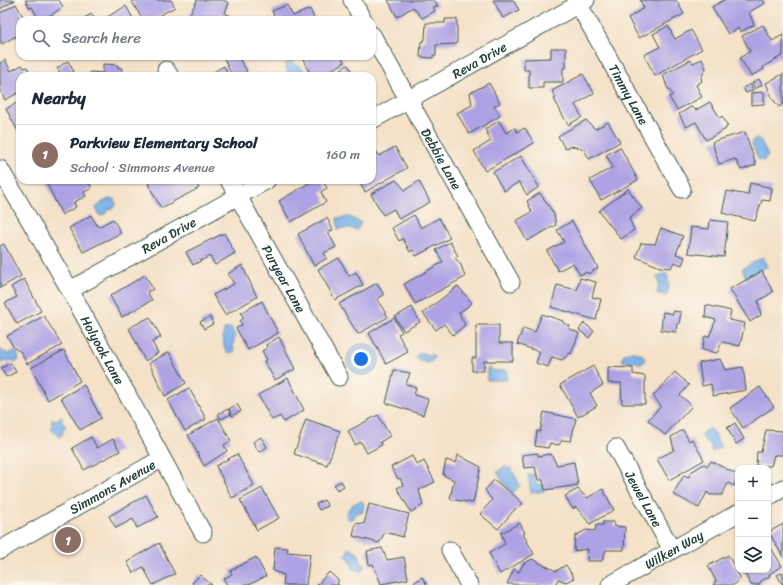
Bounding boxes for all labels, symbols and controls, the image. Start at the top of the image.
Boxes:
search box [16,16,376,60]
text: Search here [62,25,141,51]
icon: search [30,27,52,49]
street label: Reva Drive [447,35,511,85]
street label: Timmy Lane [602,59,655,129]
text: Nearby [32,83,86,113]
street label: Debbie Lane [415,123,469,194]
text: Parkview Elementary School [70,130,257,156]
text: 1 [42,143,48,166]
text: 160 m [325,143,360,166]
text: School · Simmons Avenue [70,156,215,179]
street label: Reva Drive [137,210,201,260]
street label: Puryear Lane [256,240,313,317]
street label: Holyoak Lane [74,311,131,389]
your location [351,349,371,369]
street label: Simmons Avenue [65,453,160,520]
street label: Jewel Lane [618,465,669,532]
map controls [735,465,771,573]
button: + [735,465,771,501]
button: − [735,501,771,537]
street label: Wilken Way [640,523,708,575]
pin: 1 [55,525,81,555]
button: layers [735,537,771,573]

